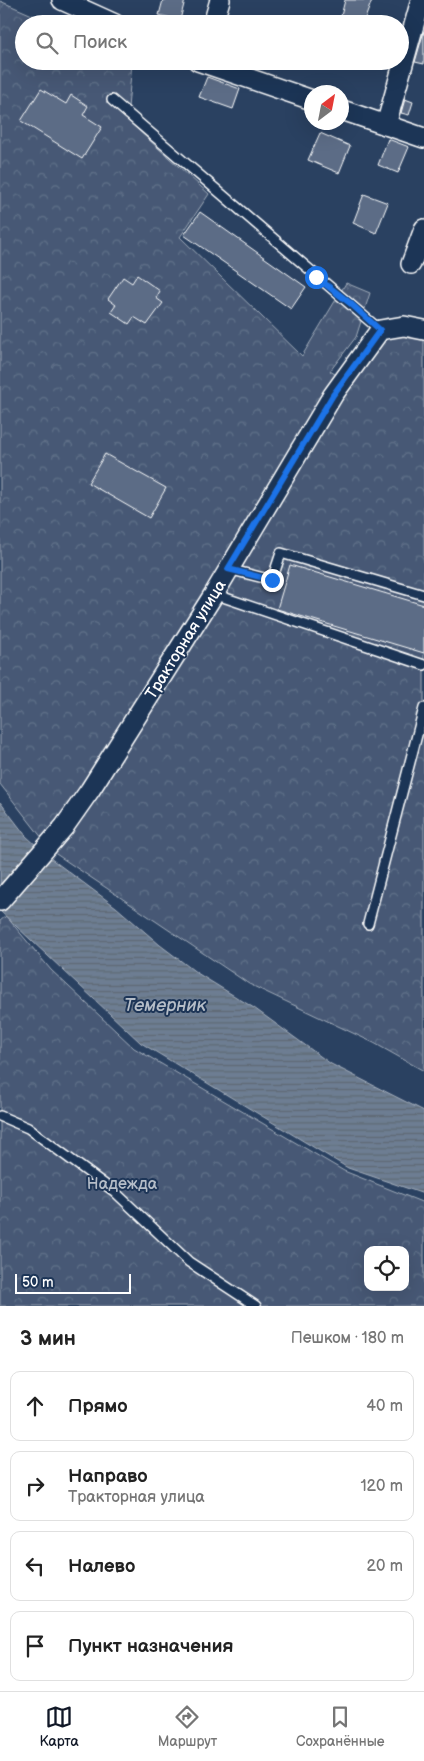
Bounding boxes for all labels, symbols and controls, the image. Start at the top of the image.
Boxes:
search box [15,15,409,70]
icon: search [33,29,61,57]
text: Поиск [73,31,127,54]
north arrow [304,85,349,130]
route start [305,266,328,289]
route end [261,569,284,592]
street label: Тракторная улица [142,576,231,703]
water label: Темерник [124,995,207,1016]
park label: Надежда [87,1175,158,1194]
map controls [364,1246,409,1291]
button: locate [364,1246,409,1291]
scale bar [15,1271,131,1294]
text: 50 m [22,1274,54,1291]
text: 3 мин [20,1326,76,1351]
text: Пешком · 180 m [291,1329,404,1348]
icon: ahead [21,1392,49,1420]
text: Прямо [68,1395,128,1418]
text: 40 m [366,1397,403,1416]
text: Направо [68,1465,148,1488]
icon: right [21,1472,49,1500]
text: 120 m [360,1477,403,1496]
text: Тракторная улица [68,1488,205,1507]
icon: left [21,1552,49,1580]
text: Налево [68,1555,135,1578]
text: 20 m [367,1557,403,1576]
icon: arrive [21,1632,49,1660]
text: Пункт назначения [68,1635,233,1658]
tab: Карта [39,1703,79,1750]
tab: Маршрут [158,1703,217,1750]
tab: Сохранённые [296,1703,385,1750]

